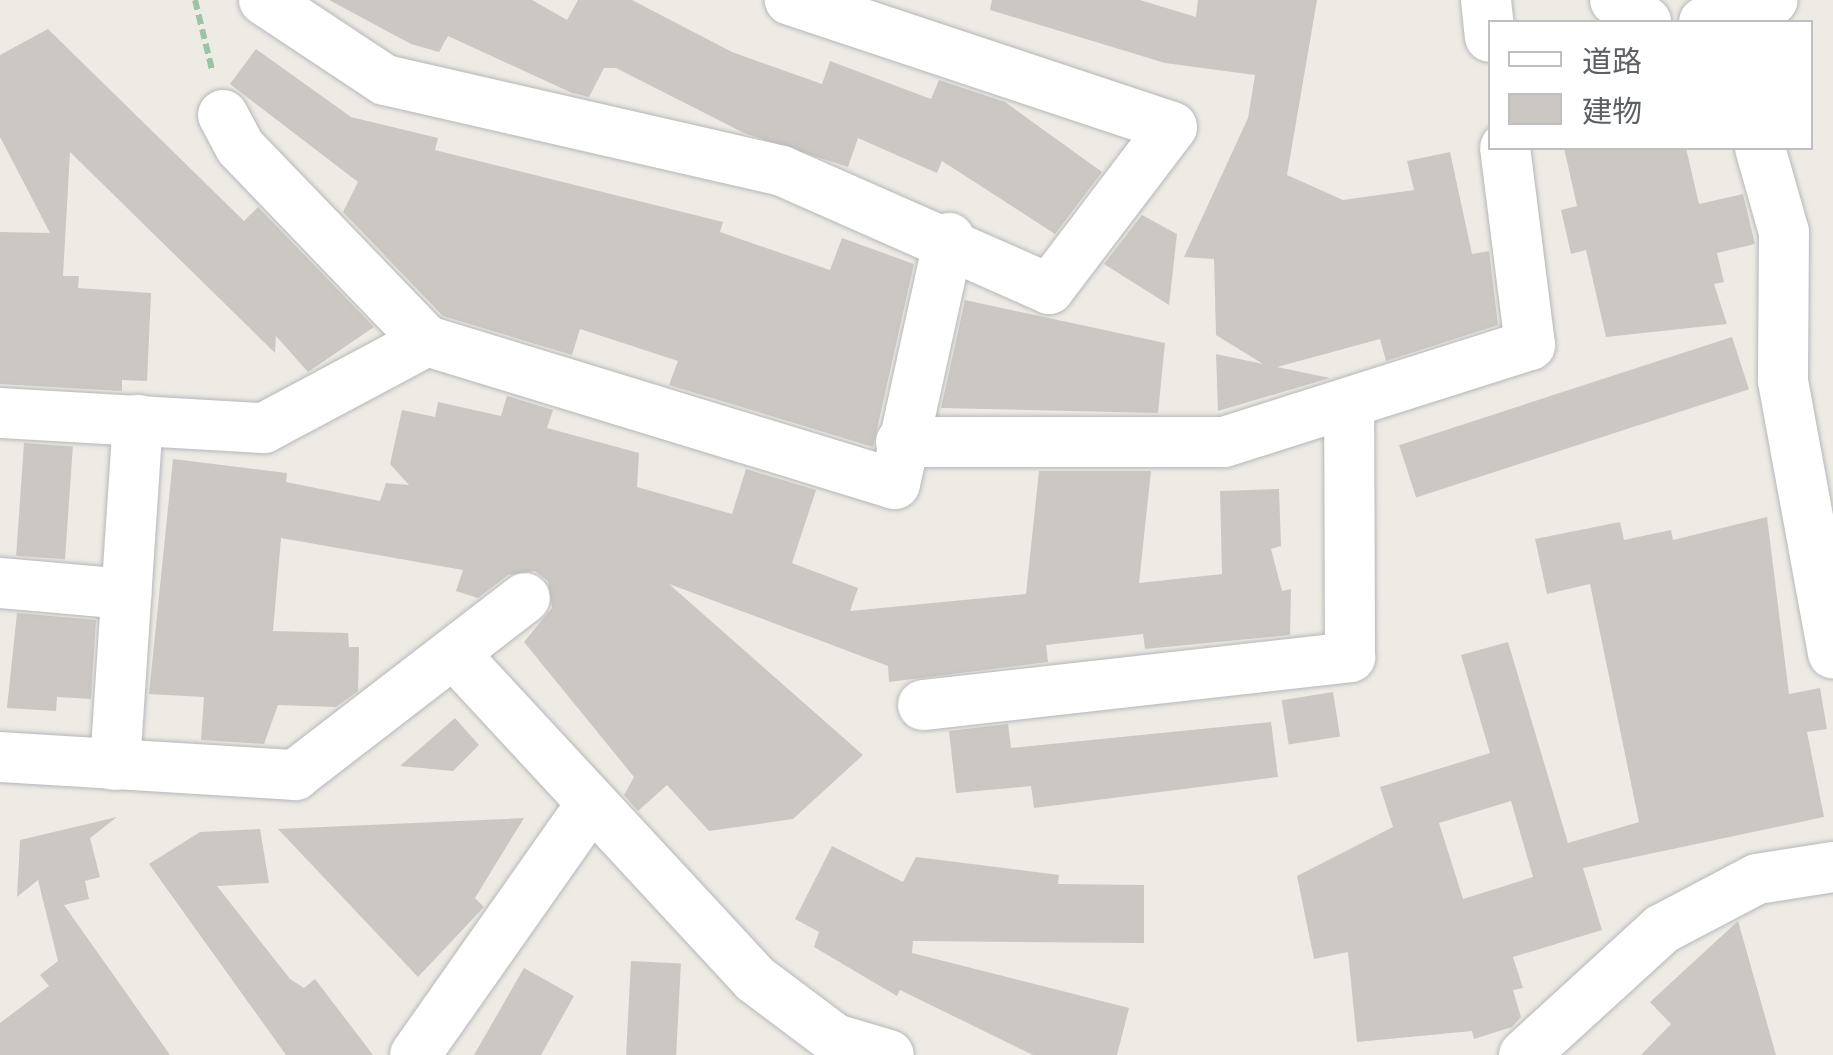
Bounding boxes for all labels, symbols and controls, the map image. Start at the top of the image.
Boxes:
legend [1488,20,1813,150]
text: 道路 [1582,44,1642,80]
text: 建物 [1582,94,1642,130]

